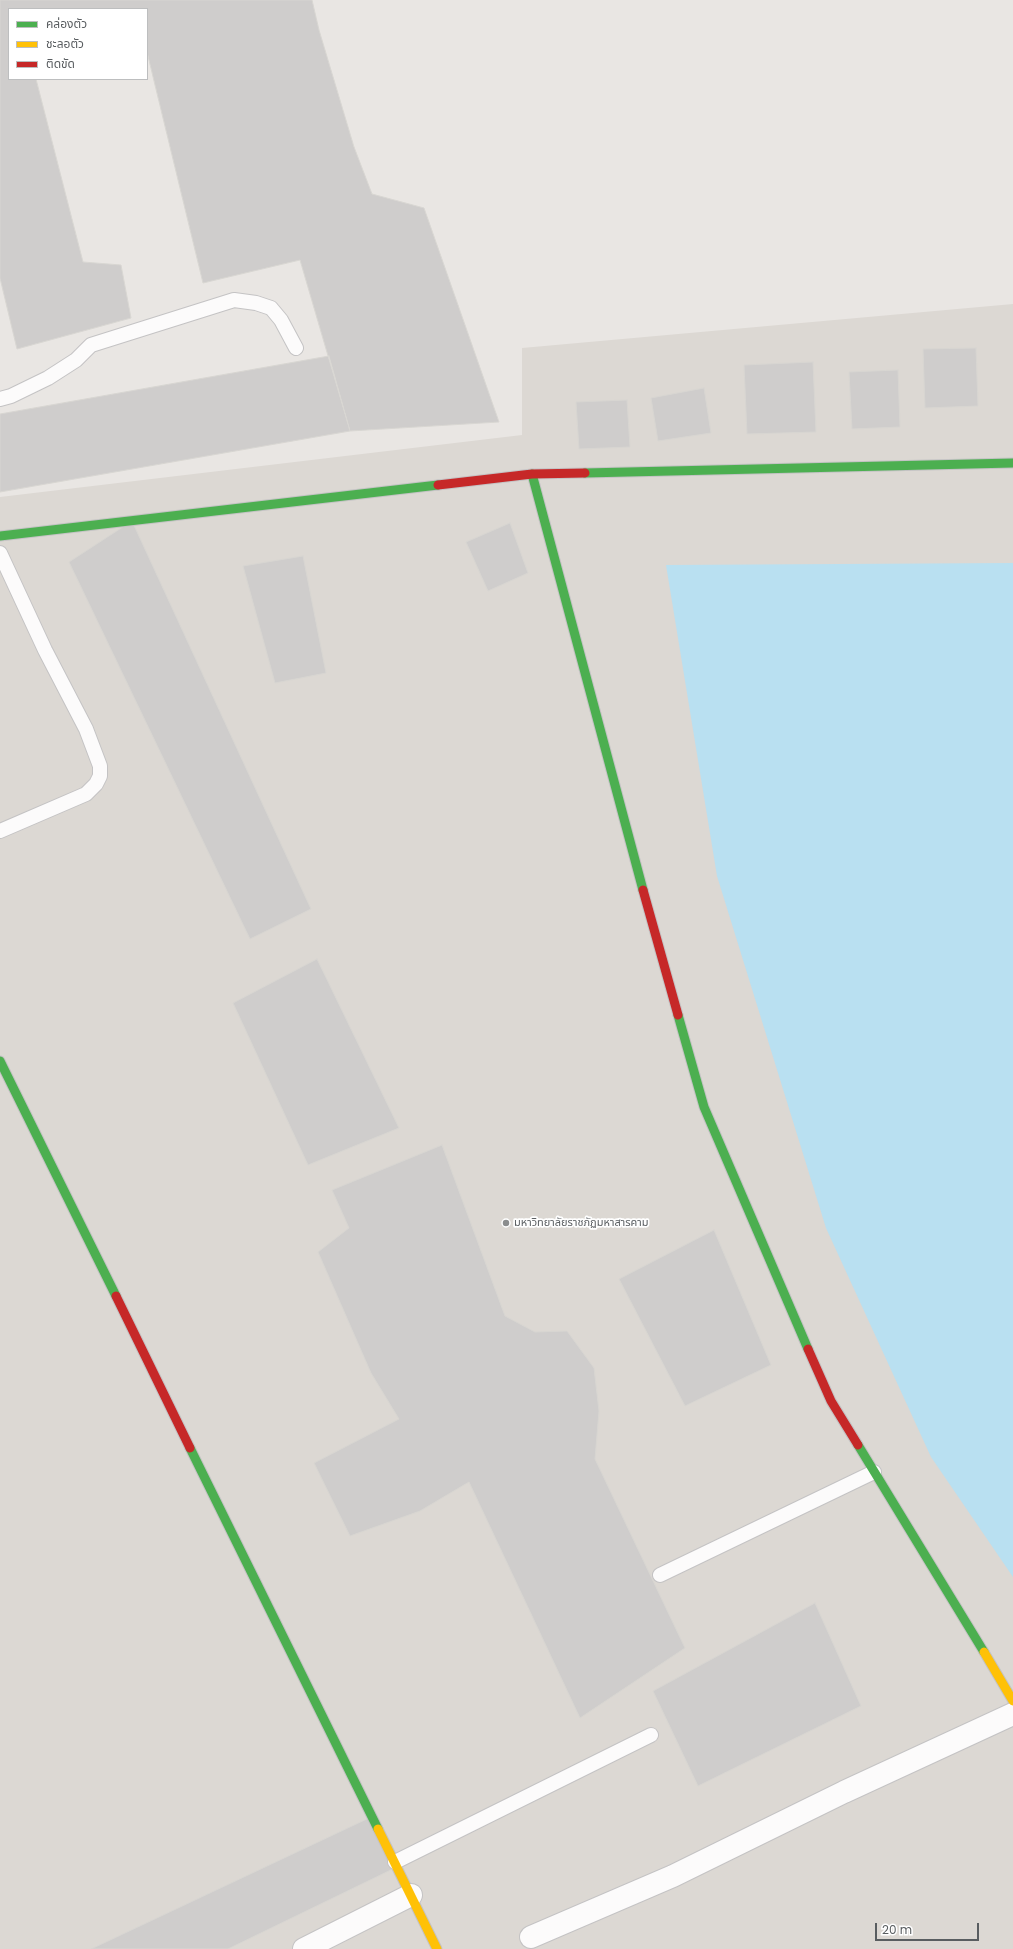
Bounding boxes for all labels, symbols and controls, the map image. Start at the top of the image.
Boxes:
legend [8,8,148,80]
text: คล่องตัว [46,15,87,32]
text: ชะลอตัว [46,35,84,52]
text: ติดขัด [46,55,75,72]
place label: มหาวิทยาลัยราชภัฏมหาสารคาม [514,1216,649,1230]
marker: มหาวิทยาลัยราชภัฏมหาสารคาม [501,1218,511,1228]
scale bar [877,1915,981,1941]
text: 20 m [882,1921,912,1938]

